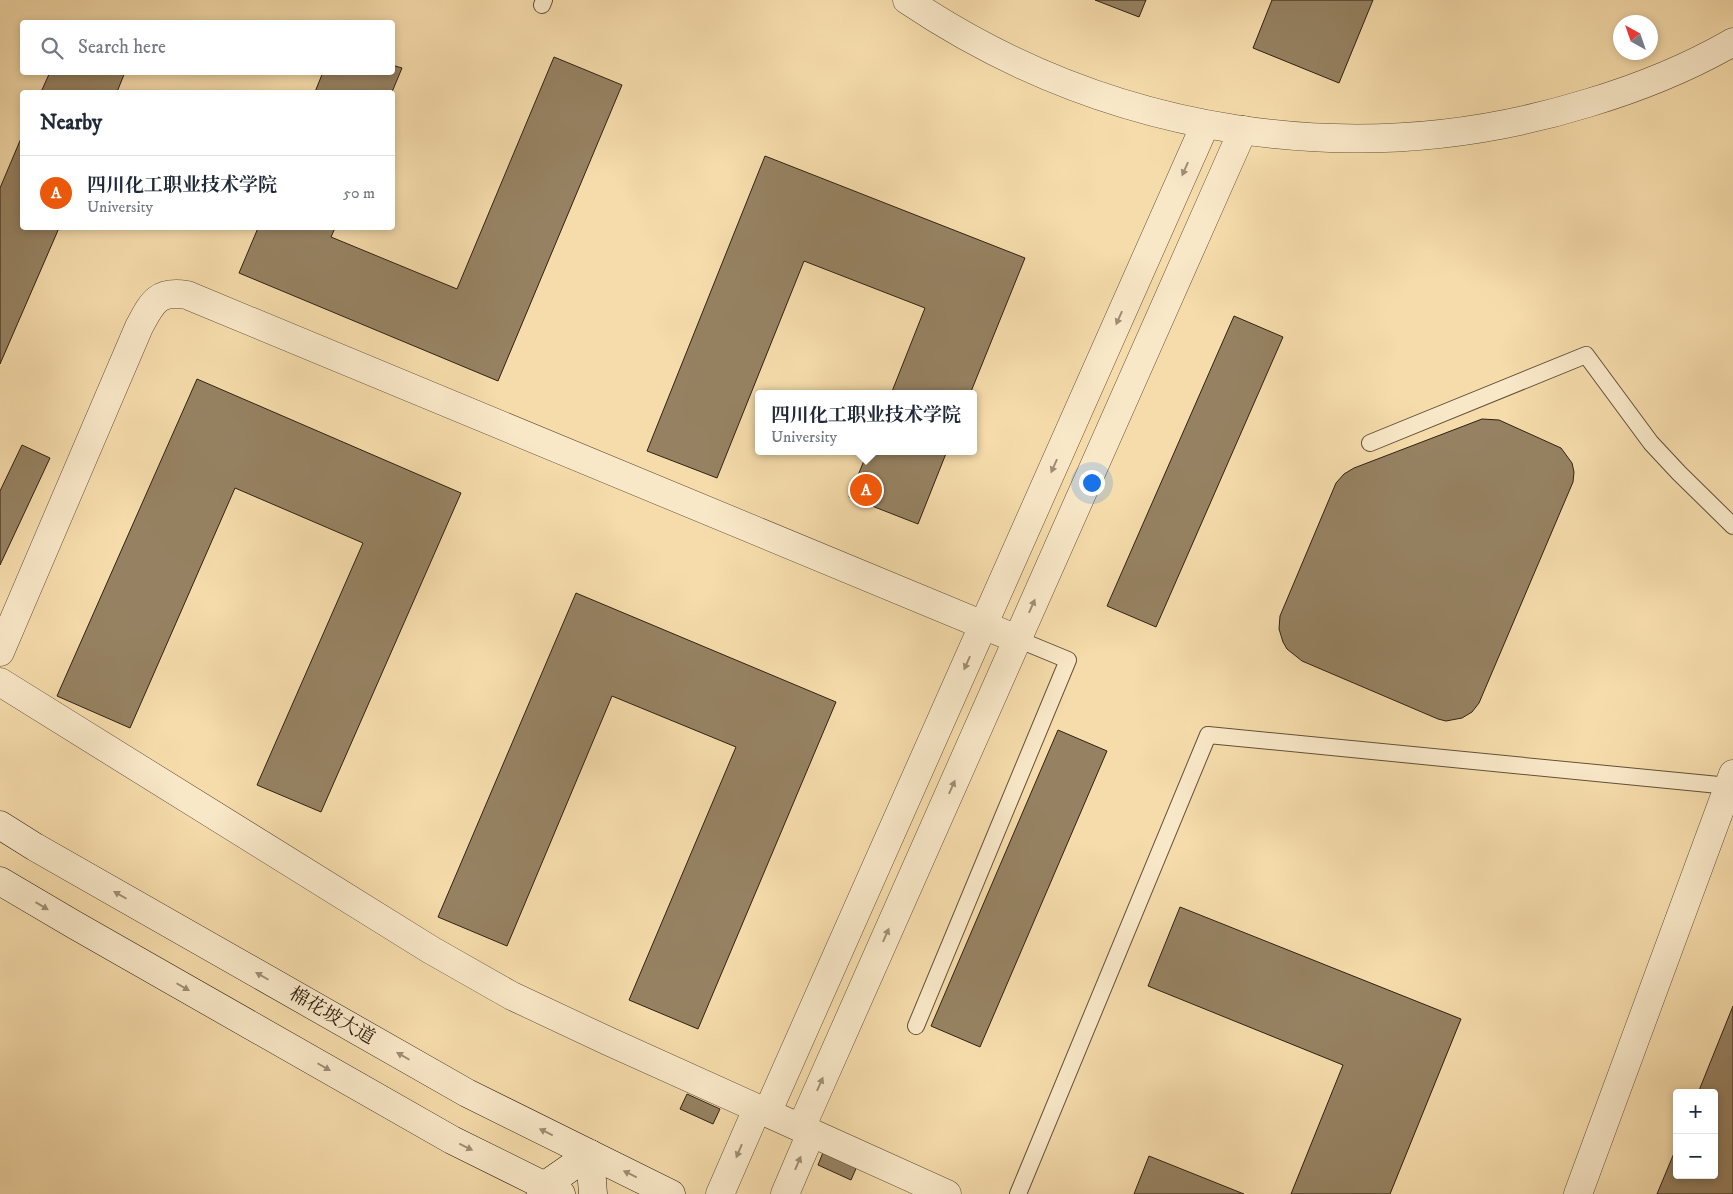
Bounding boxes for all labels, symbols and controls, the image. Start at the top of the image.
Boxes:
north arrow [1613,15,1658,60]
search box [20,20,395,75]
icon: search [38,34,66,62]
text: Search here [78,36,166,59]
text: Nearby [40,110,102,136]
one-way arrow [1181,162,1189,176]
text: 四川化工职业技术学院 [87,174,277,197]
text: A [51,183,61,203]
text: 50 m [343,183,375,203]
text: University [87,197,153,217]
one-way arrow [1115,311,1123,325]
popup [755,390,977,455]
text: 四川化工职业技术学院 [771,404,961,427]
text: University [771,427,837,447]
one-way arrow [1049,459,1057,473]
your location [1079,470,1105,496]
pin: A [850,471,882,509]
one-way arrow [1029,599,1037,613]
one-way arrow [962,656,970,670]
one-way arrow [949,780,957,794]
one-way arrow [114,891,127,900]
one-way arrow [35,901,48,910]
one-way arrow [883,928,891,942]
one-way arrow [254,972,269,980]
one-way arrow [176,982,189,991]
street label: 棉花坡大道 [285,982,379,1050]
one-way arrow [396,1052,409,1061]
one-way arrow [317,1063,331,1071]
one-way arrow [817,1077,825,1091]
map controls [1673,1089,1718,1179]
button: + [1673,1089,1718,1134]
one-way arrow [539,1128,553,1136]
button: − [1673,1134,1718,1179]
one-way arrow [458,1143,473,1151]
one-way arrow [734,1144,742,1158]
one-way arrow [795,1156,802,1171]
one-way arrow [623,1170,638,1178]

